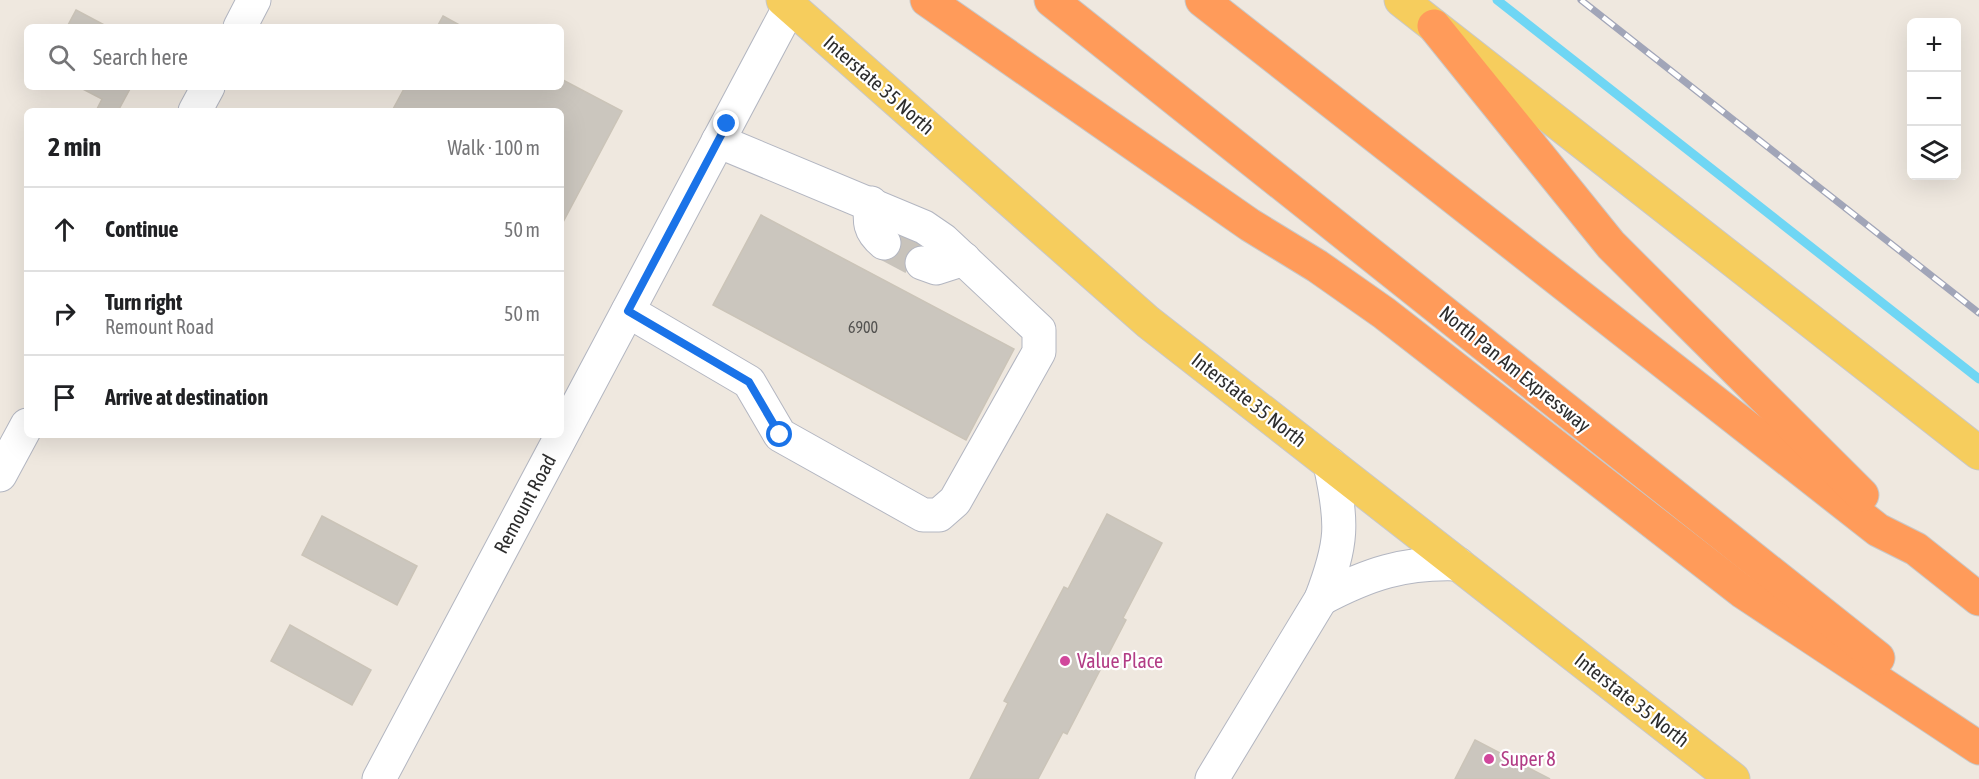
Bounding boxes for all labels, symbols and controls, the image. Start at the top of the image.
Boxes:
map controls [1907,18,1961,180]
button: + [1907,18,1961,72]
search box [24,24,564,90]
street label: Interstate 35 North [819,30,939,139]
icon: search [45,41,78,74]
text: Search here [93,44,188,70]
button: − [1907,72,1961,126]
route end [713,110,739,136]
button: layers [1907,126,1961,180]
text: 2 min [48,132,101,162]
text: Walk · 100 m [448,136,540,159]
icon: ahead [48,213,81,246]
text: Continue [105,216,179,242]
text: 50 m [504,218,540,241]
text: Turn right [105,289,182,315]
icon: right [48,297,81,330]
street label: North Pan Am Expressway [1435,301,1595,437]
text: 50 m [504,302,540,325]
text: Remount Road [105,315,214,338]
house number: 6900 [848,318,878,336]
street label: Interstate 35 North [1188,348,1311,451]
icon: arrive [48,381,81,414]
text: Arrive at destination [105,384,268,410]
route start [766,421,792,447]
street label: Remount Road [489,450,560,557]
street label: Interstate 35 North [1571,648,1694,751]
place label: Value Place [1077,649,1163,672]
marker: Value Place [1058,654,1072,668]
place label: Super 8 [1501,747,1556,770]
marker: Super 8 [1482,752,1496,766]

